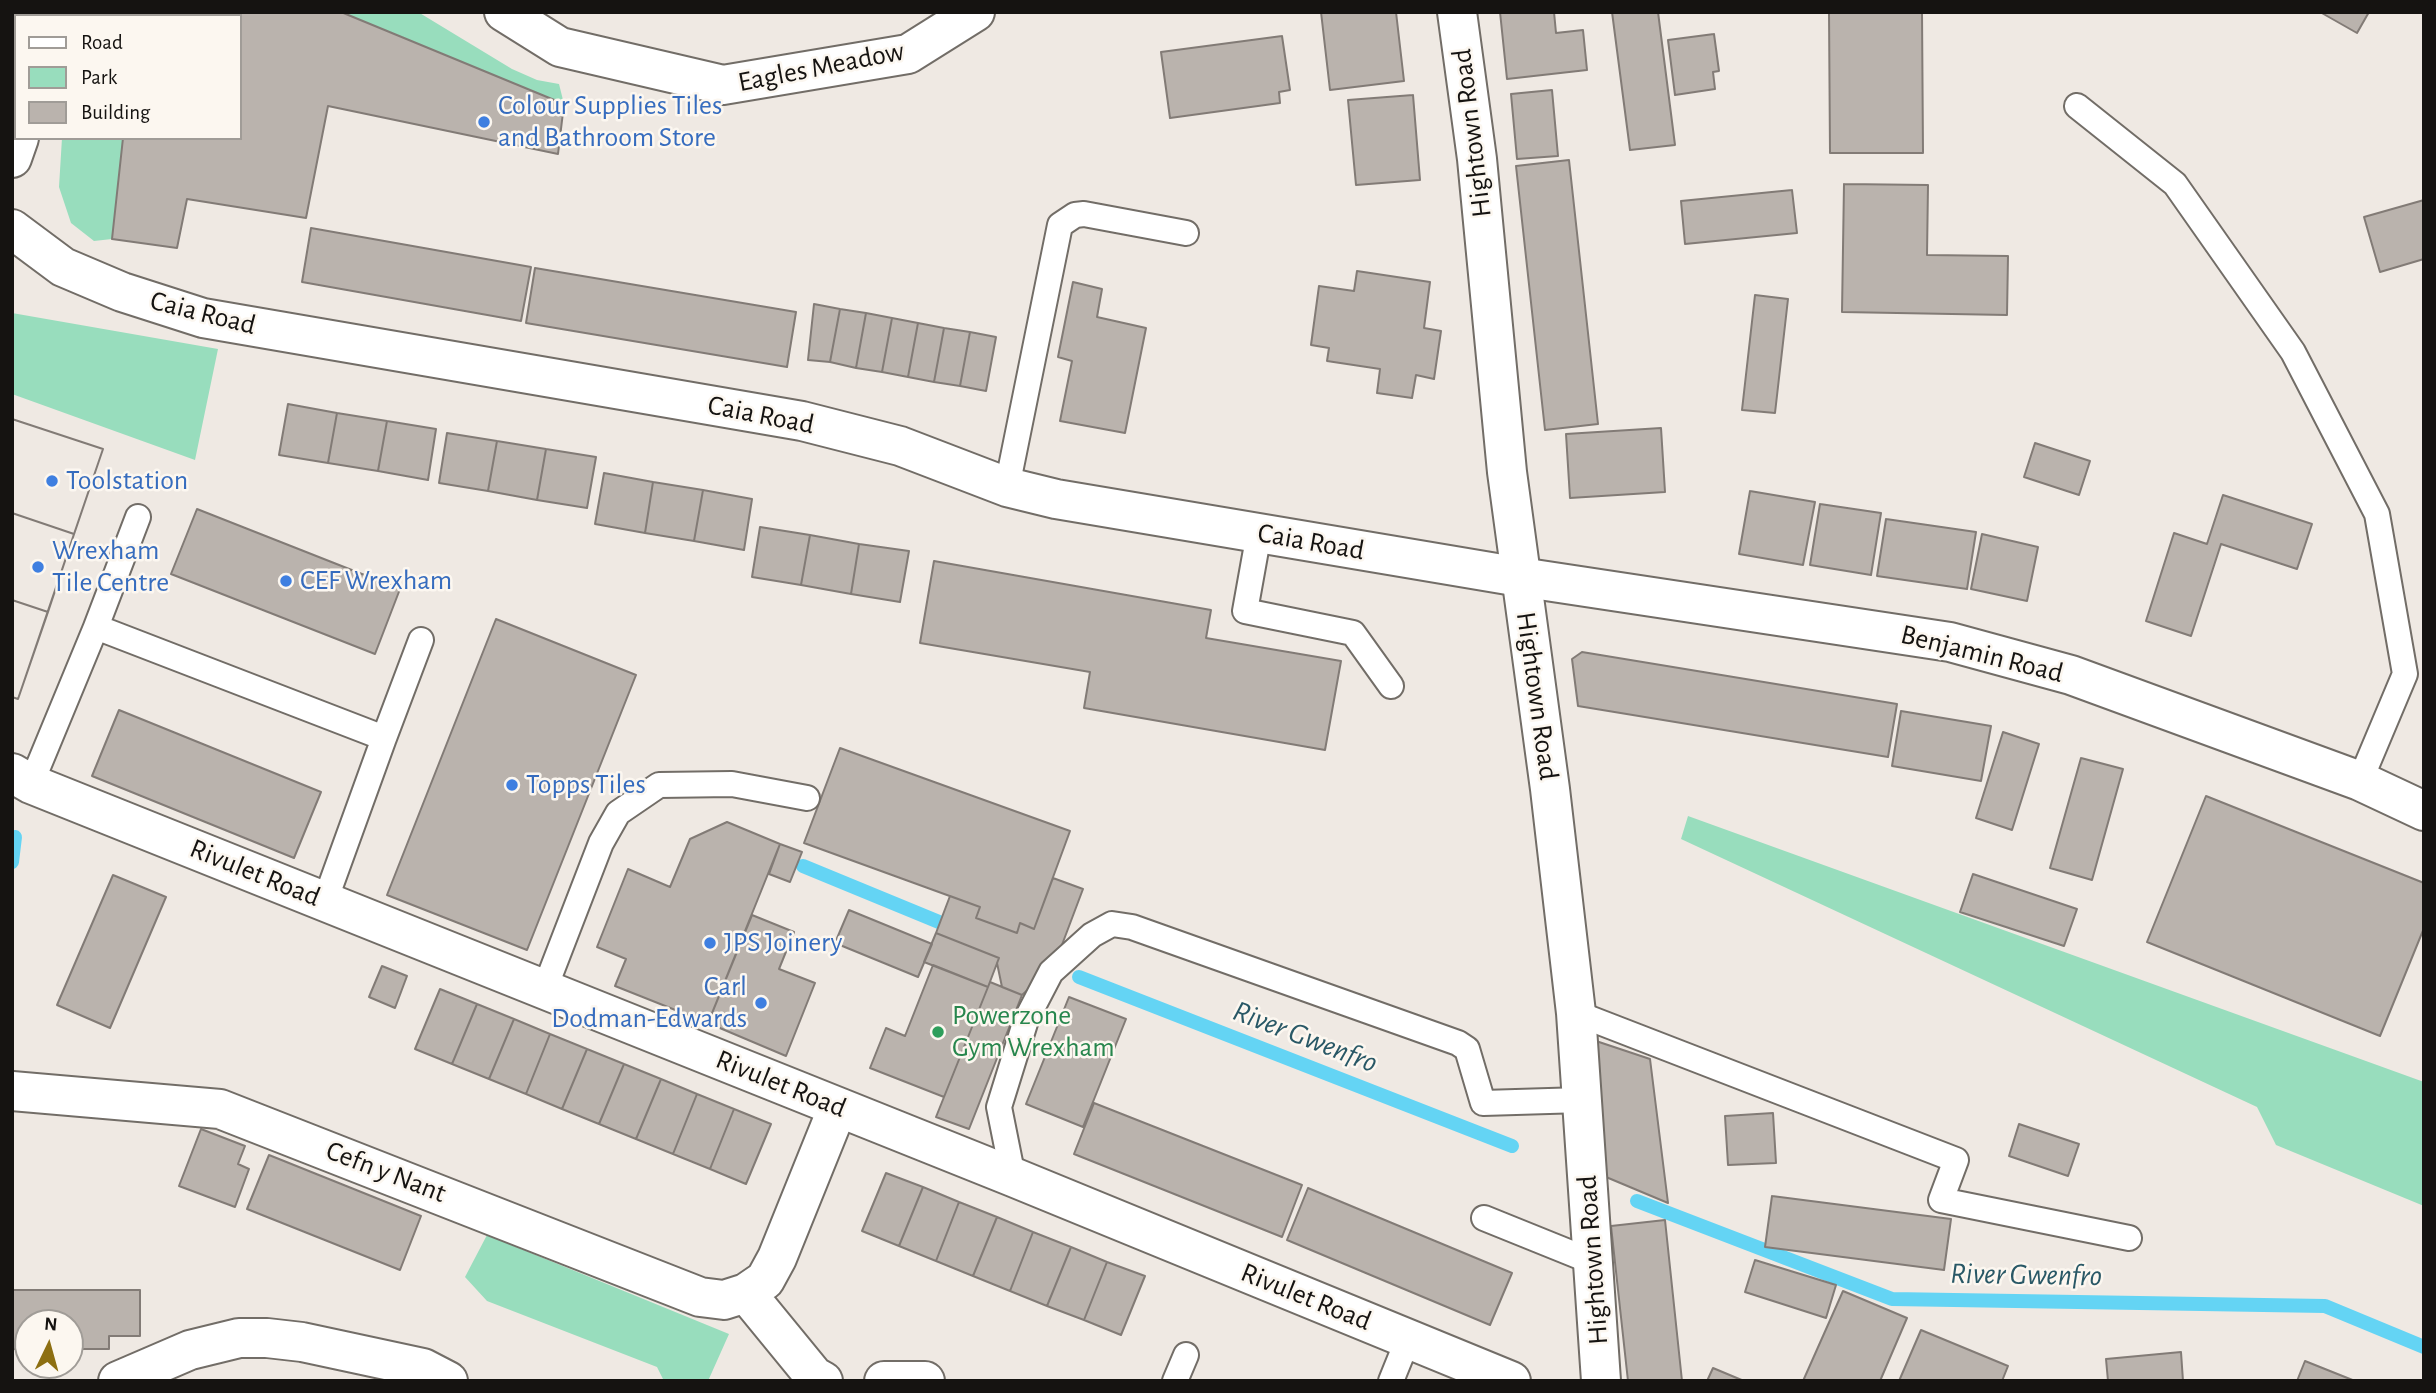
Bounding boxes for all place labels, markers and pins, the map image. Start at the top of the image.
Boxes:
place label: Colour Supplies Tiles and Bathroom Store [498,89,722,155]
marker: Colour Supplies Tiles and Bathroom Store [476,114,492,130]
place label: Toolstation [66,464,188,498]
marker: Toolstation [44,473,60,489]
place label: Wrexham Tile Centre [52,534,169,600]
marker: Wrexham Tile Centre [30,559,46,575]
place label: CEF Wrexham [300,564,452,598]
marker: CEF Wrexham [278,573,294,589]
place label: Topps Tiles [526,768,646,802]
marker: Topps Tiles [504,777,520,793]
place label: JPS Joinery [724,926,842,960]
marker: JPS Joinery [702,935,718,951]
place label: Carl Dodman-Edwards [551,970,747,1036]
marker: Carl Dodman-Edwards [753,995,769,1011]
place label: Powerzone Gym Wrexham [952,999,1115,1065]
marker: Powerzone Gym Wrexham [930,1024,946,1040]

